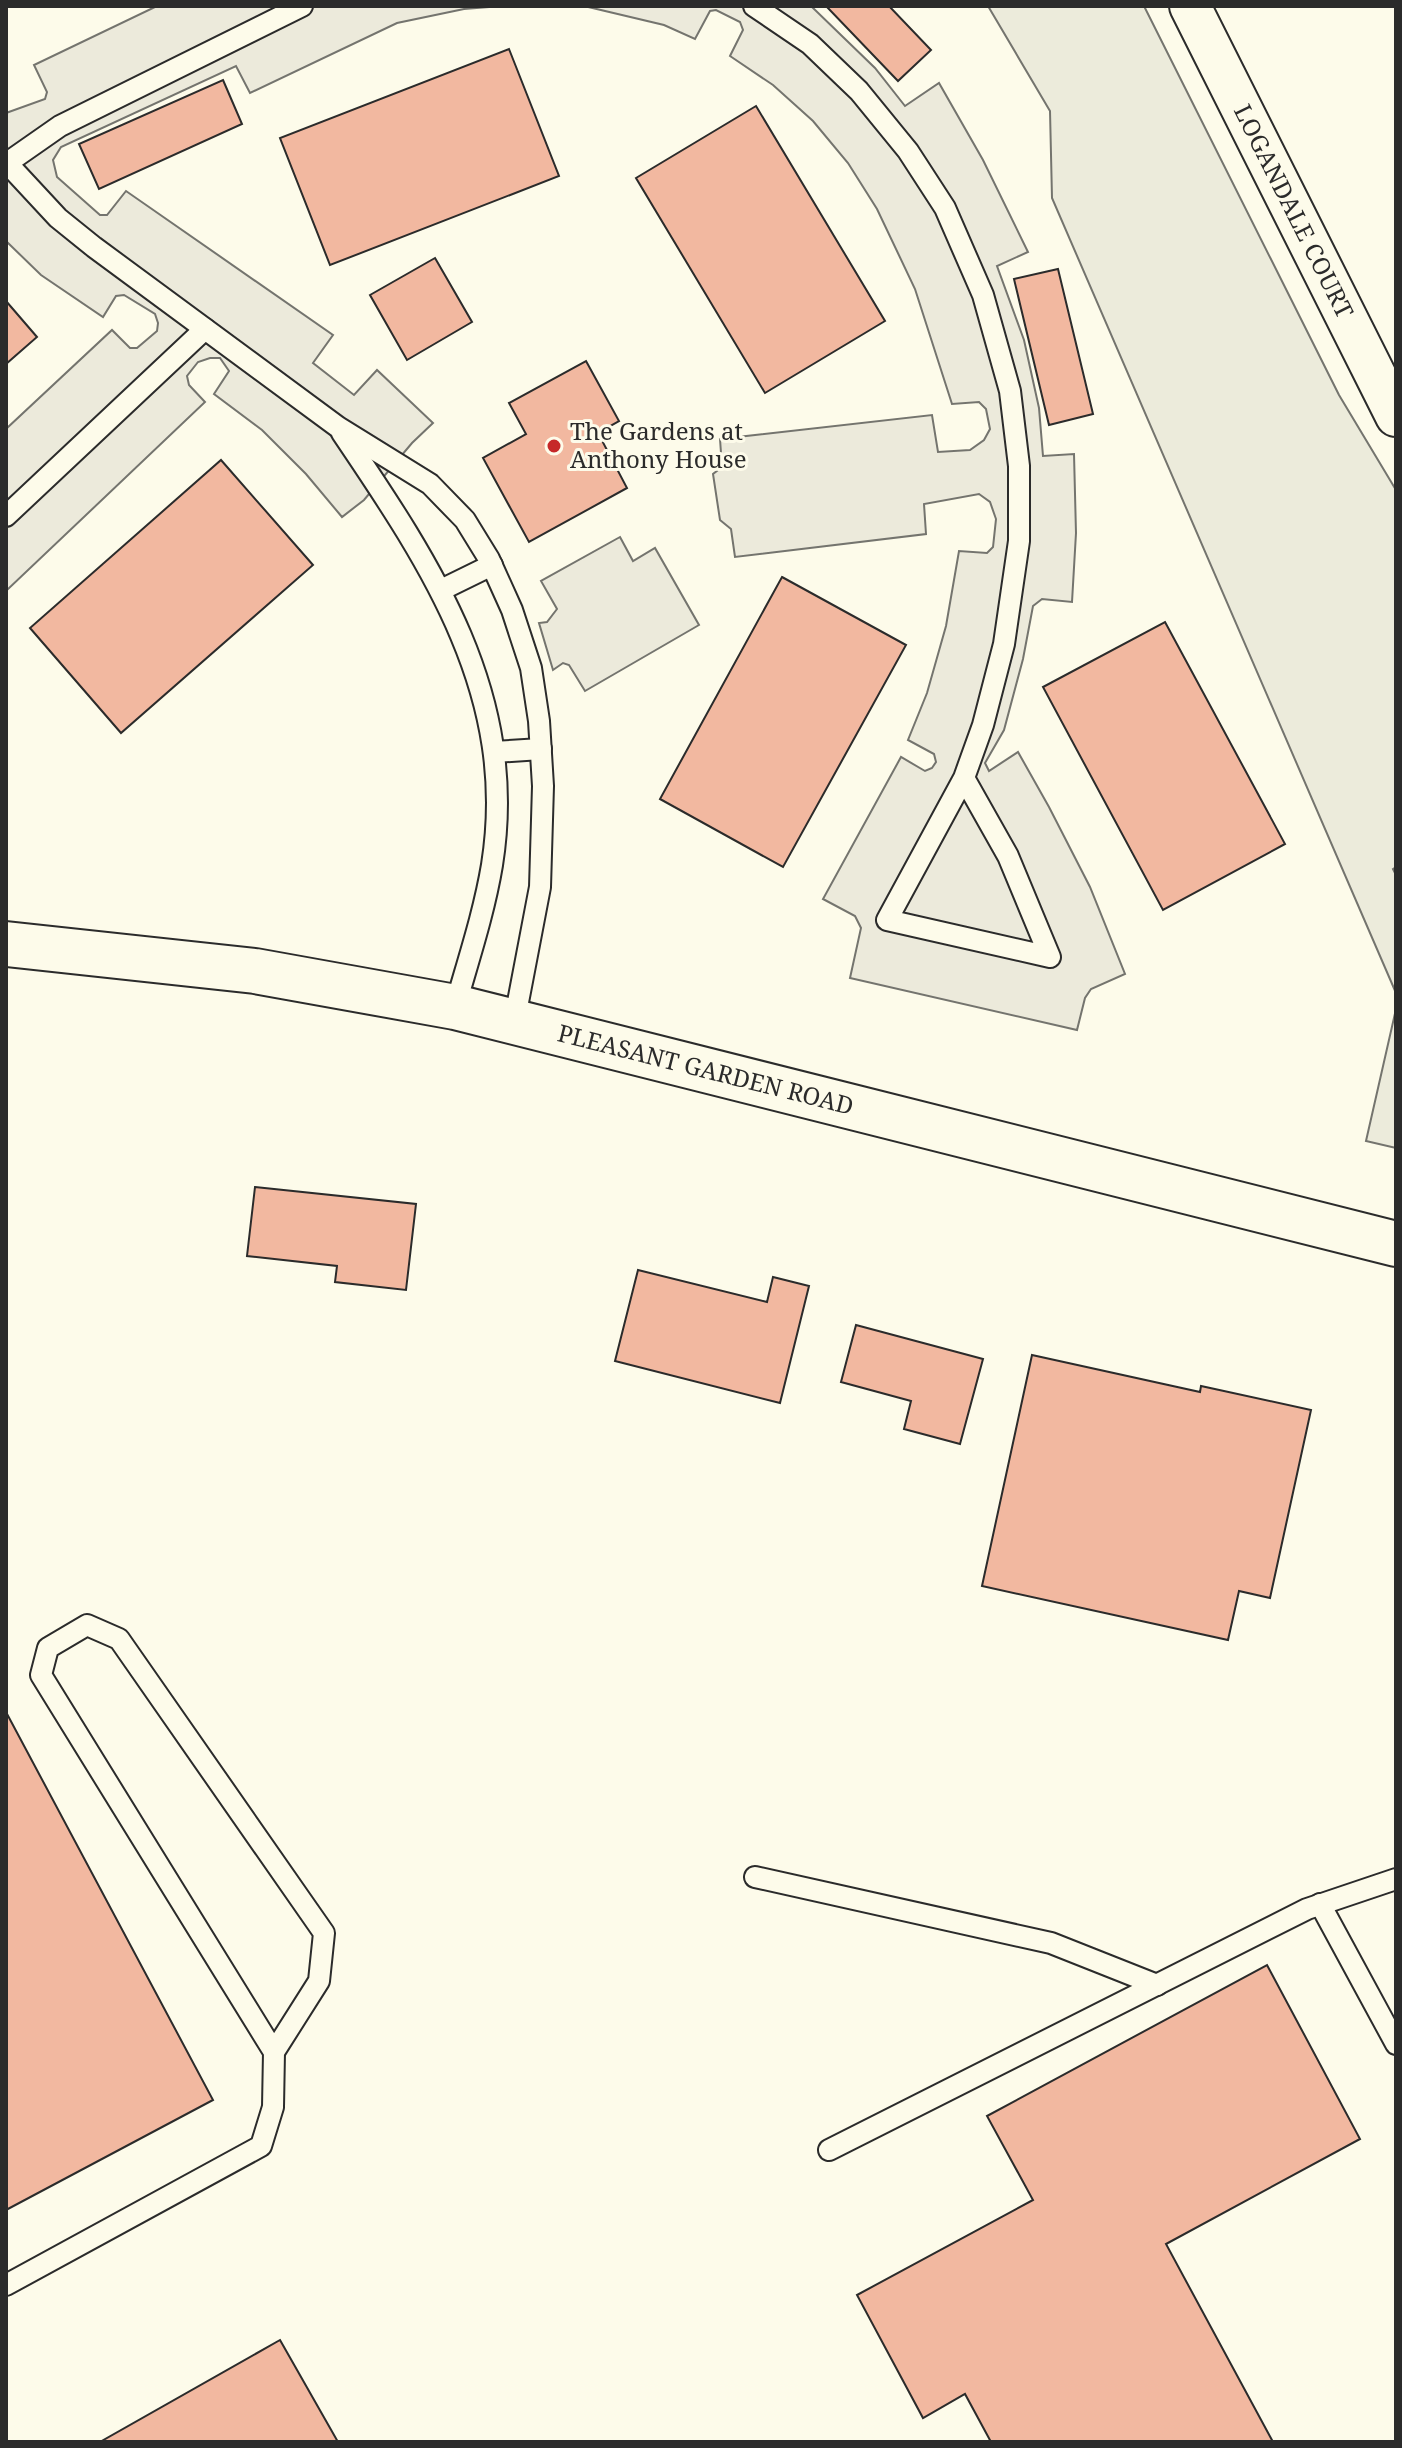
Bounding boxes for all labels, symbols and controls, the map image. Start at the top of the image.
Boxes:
street label: LOGANDALE COURT [1227,98,1362,323]
place label: The Gardens at Anthony House [570,414,747,475]
marker: The Gardens at Anthony House [545,437,563,455]
street label: PLEASANT GARDEN ROAD [555,1016,857,1122]

